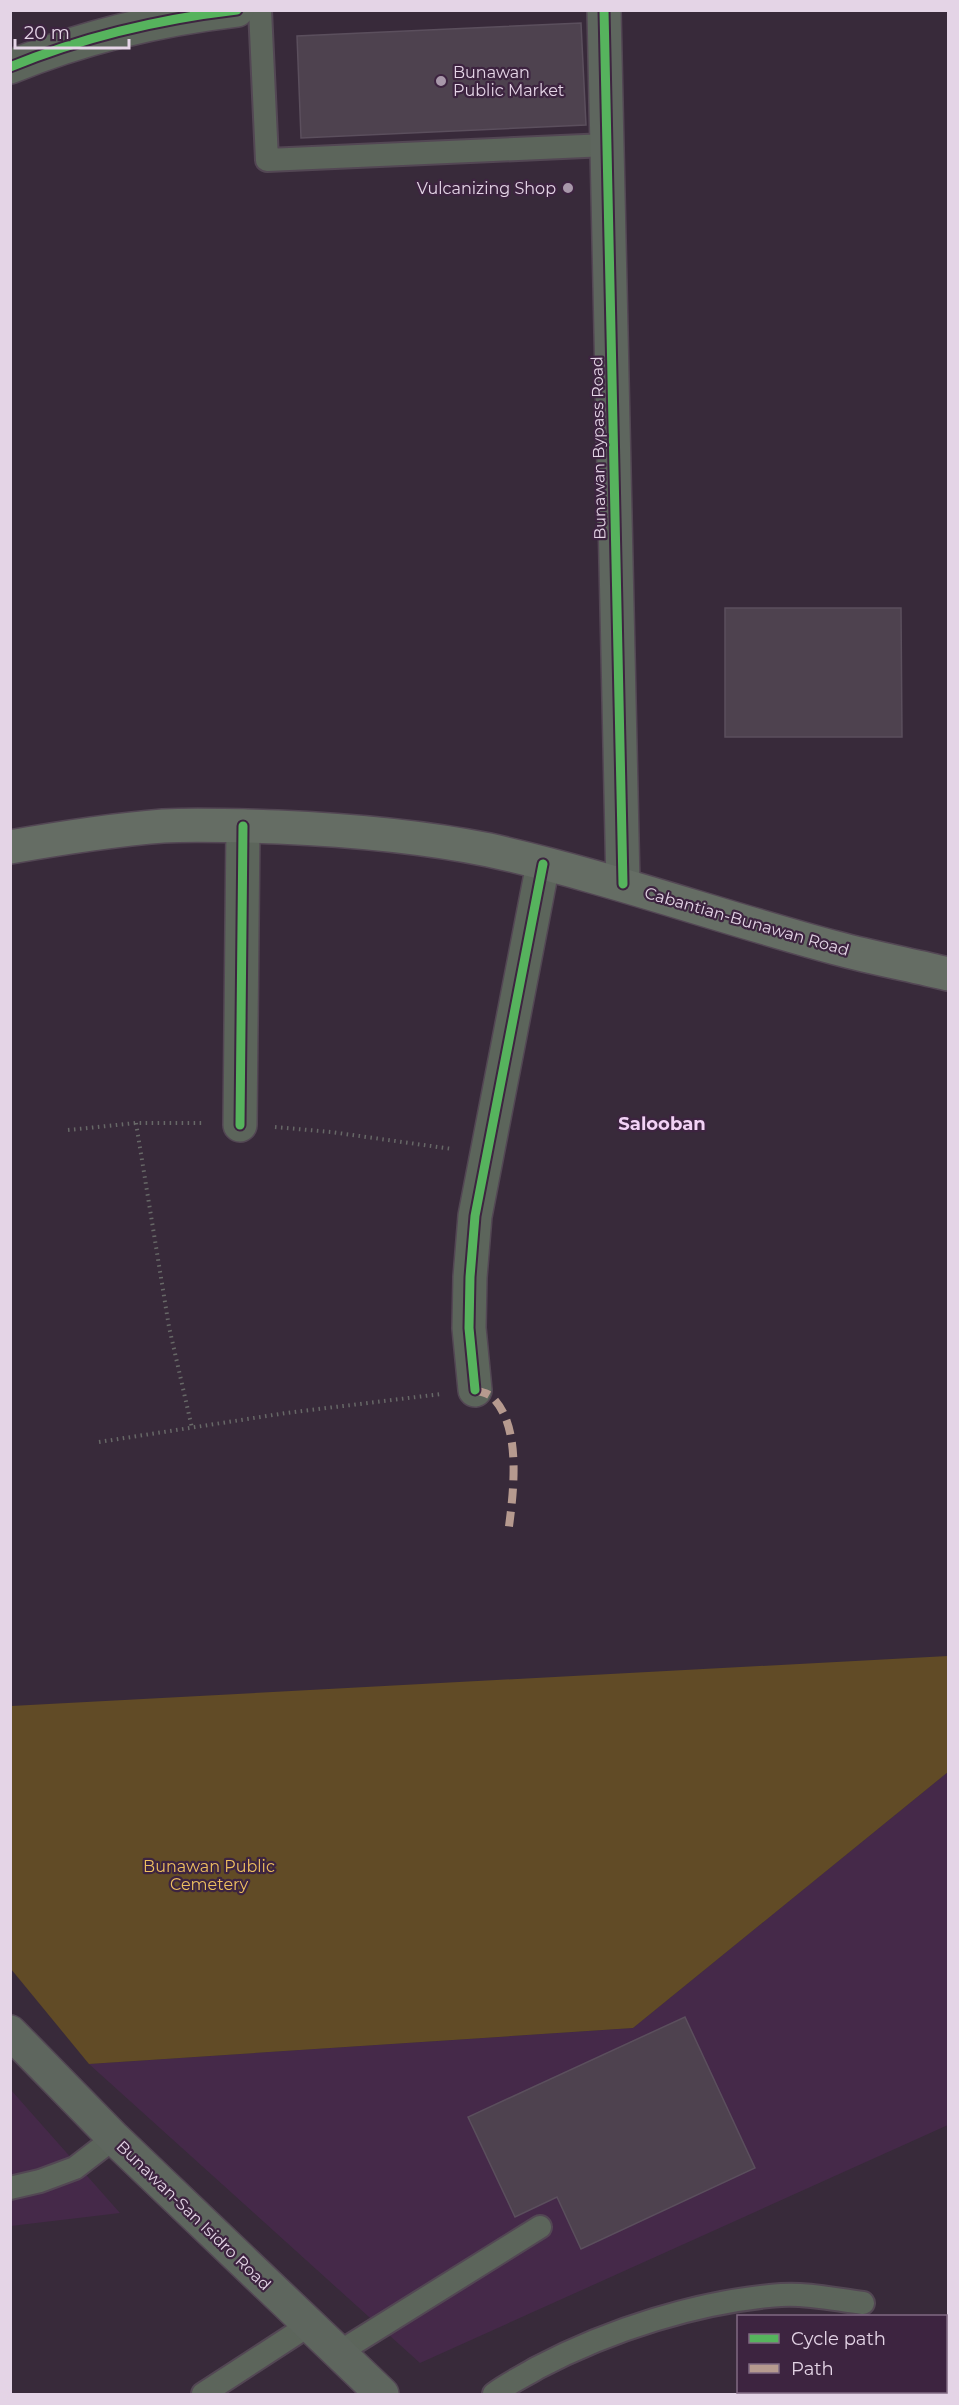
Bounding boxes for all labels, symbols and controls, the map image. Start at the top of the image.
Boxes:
scale bar [15,12,129,50]
text: 20 m [24,22,70,44]
place label: Bunawan Public Market [453,63,565,100]
marker: Bunawan Public Market [434,74,448,88]
place label: Vulcanizing Shop [417,179,556,198]
marker: Vulcanizing Shop [561,181,575,195]
street label: Bunawan Bypass Road [587,356,610,540]
street label: Cabantian-Bunawan Road [642,883,851,960]
district label: Salooban [618,1113,706,1135]
park label: Bunawan Public Cemetery [143,1857,275,1894]
street label: Bunawan-San Isidro Road [113,2137,275,2294]
legend [737,2315,947,2393]
text: Cycle path [791,2328,886,2350]
text: Path [791,2358,834,2380]

